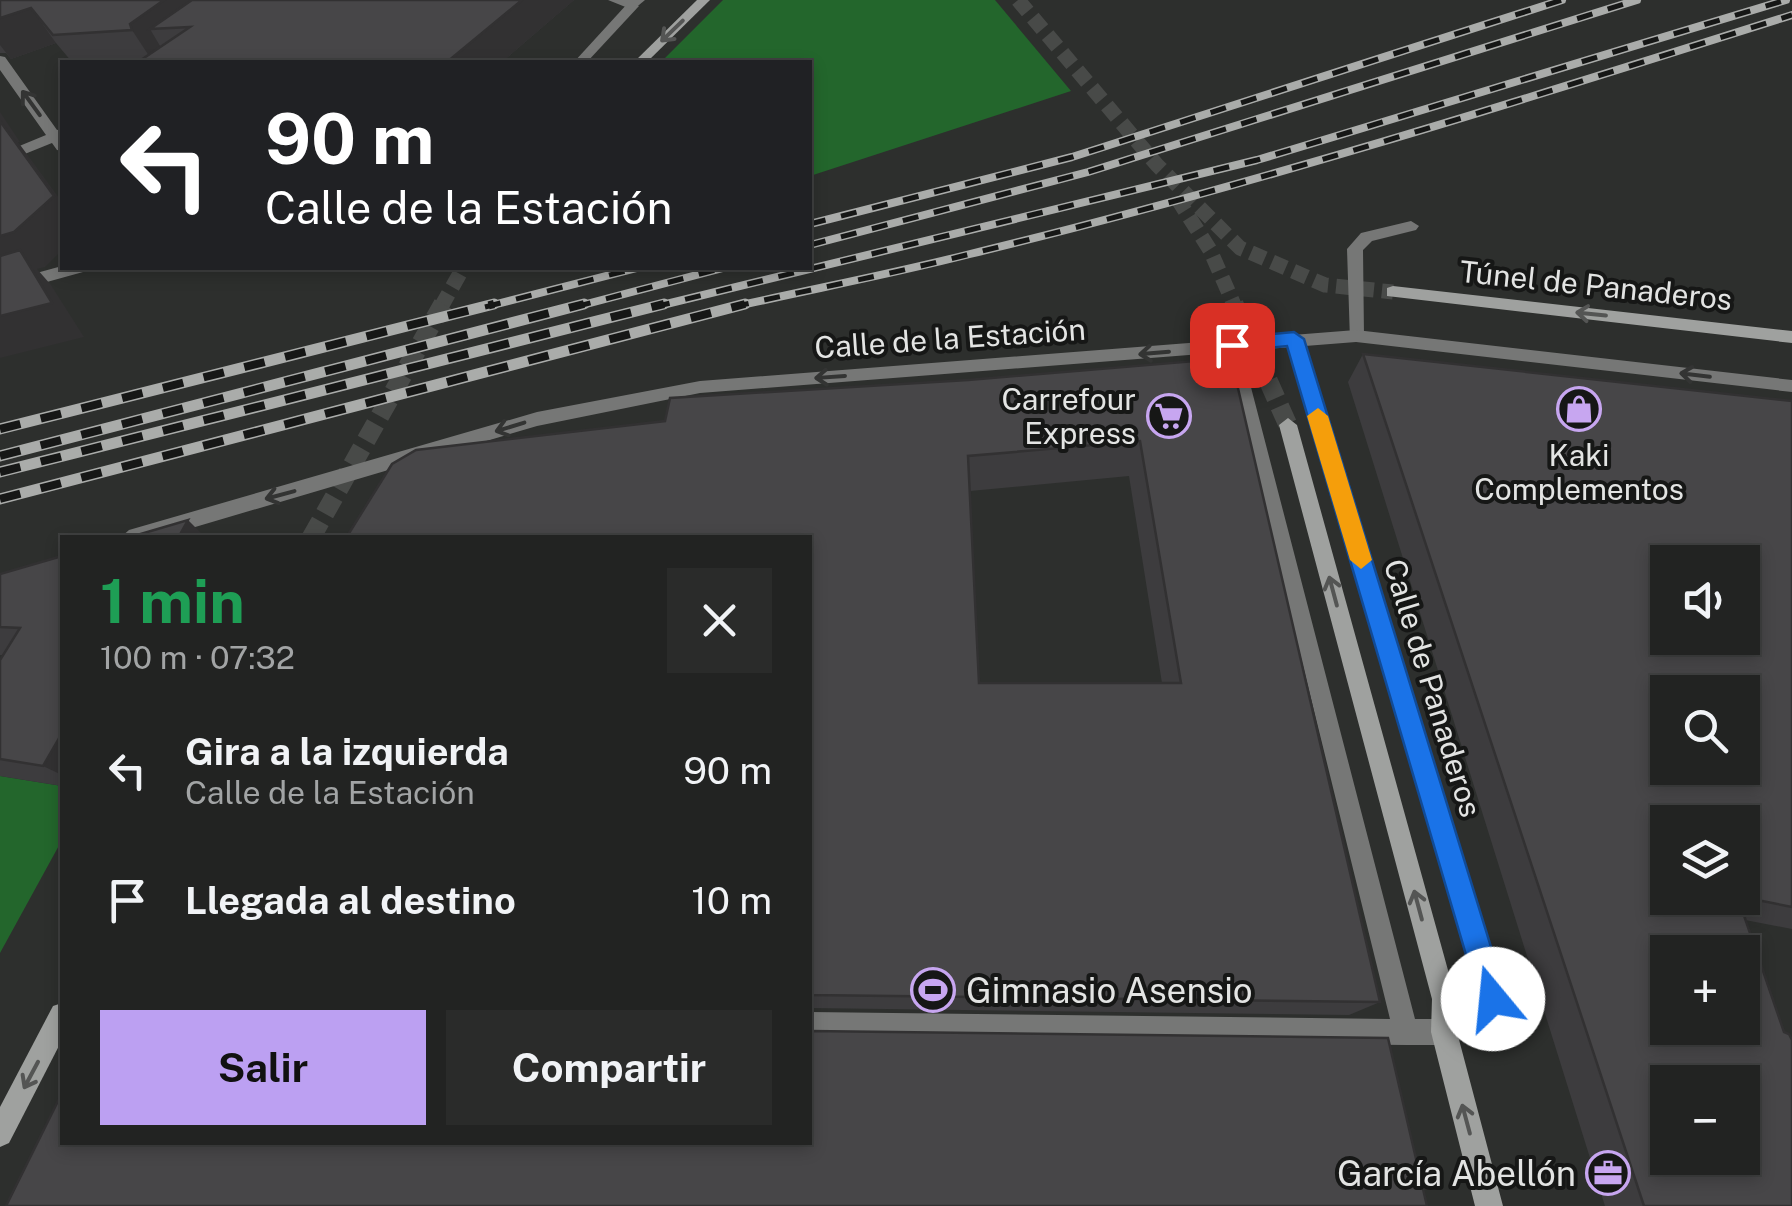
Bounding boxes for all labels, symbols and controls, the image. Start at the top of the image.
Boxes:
one-way arrow [661,19,685,43]
one-way arrow [21,90,42,118]
text: 90 m [265,97,435,180]
icon: left [100,100,230,230]
text: Calle de la Estación [265,181,672,234]
street label: Túnel de Panaderos [1458,253,1734,317]
pin [1190,303,1275,388]
one-way arrow [1575,304,1607,323]
street label: Calle de la Estación [813,311,1087,365]
icon: arrive [1205,318,1260,373]
one-way arrow [1139,344,1171,363]
one-way arrow [1680,365,1712,384]
one-way arrow [814,367,847,386]
place label: Carrefour Express [1001,381,1136,451]
shop icon: Kaki Complementos [1556,386,1602,432]
supermarket icon: Carrefour Express [1146,393,1192,439]
one-way arrow [494,419,526,437]
place label: Kaki Complementos [1474,437,1684,507]
one-way arrow [265,487,297,505]
map controls [1650,545,1760,1175]
button: sound [1650,545,1760,655]
street label: Calle de Panaderos [1377,555,1489,821]
text: 1 min [100,566,245,637]
button: close [667,568,772,673]
one-way arrow [1323,576,1342,608]
text: 100 m · 07:32 [100,639,295,676]
button: search [1650,675,1760,785]
text: Gira a la izquierda [185,729,509,774]
icon: left [100,743,155,798]
text: 90 m [683,748,772,793]
text: Calle de la Estación [185,774,475,811]
button: layers [1650,805,1760,915]
icon: arrive [100,873,155,928]
text: Llegada al destino [185,878,516,923]
text: 10 m [691,878,772,923]
one-way arrow [1408,890,1427,921]
button: + [1650,935,1760,1045]
position arrow [1441,947,1545,1051]
sports icon: Gimnasio Asensio [910,967,956,1013]
place label: Gimnasio Asensio [966,970,1253,1011]
button: Salir [100,1010,426,1125]
button: Compartir [446,1010,772,1125]
one-way arrow [21,1059,40,1089]
button: − [1650,1065,1760,1175]
one-way arrow [1456,1104,1475,1135]
office icon: García Abellón [1585,1150,1631,1196]
place label: García Abellón [1337,1153,1576,1194]

